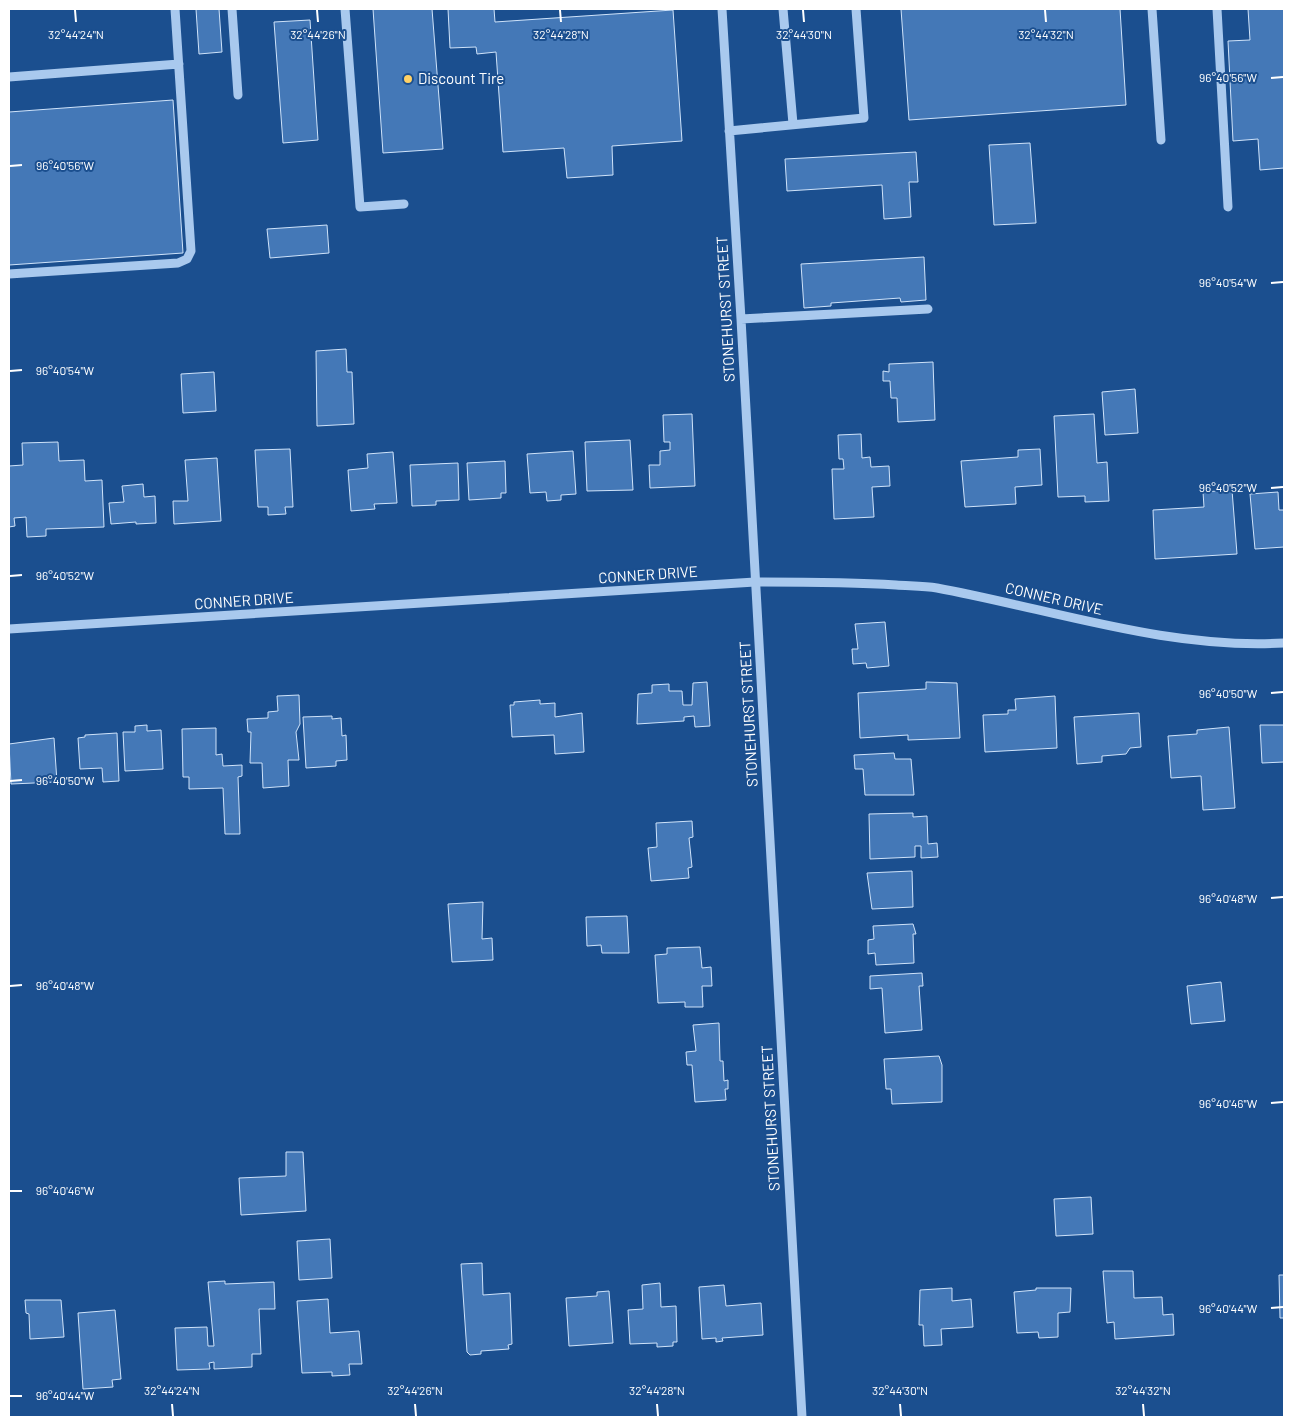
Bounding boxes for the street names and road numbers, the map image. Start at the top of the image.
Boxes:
street label: STONEHURST STREET [712,236,738,382]
street label: CONNER DRIVE [598,562,698,586]
street label: CONNER DRIVE [1004,578,1105,618]
street label: CONNER DRIVE [194,588,294,612]
street label: STONEHURST STREET [735,641,761,787]
street label: STONEHURST STREET [757,1045,783,1191]

